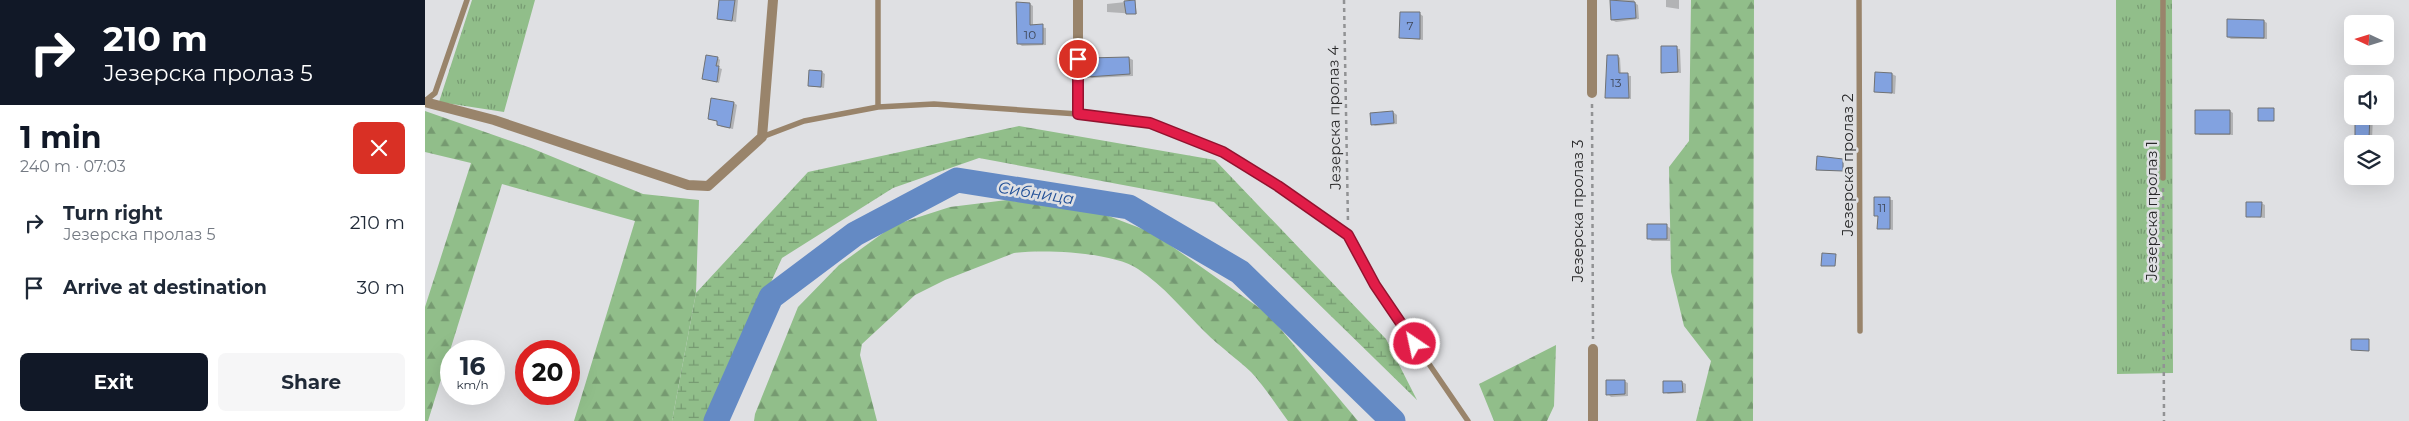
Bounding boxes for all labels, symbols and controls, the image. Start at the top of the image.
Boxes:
north arrow [2344,15,2394,65]
map controls [2344,15,2394,185]
text: 210 m [103,17,208,60]
house number: 7 [1406,18,1414,33]
icon: right [20,20,85,85]
house number: 10 [1024,27,1036,42]
pin [1057,38,1099,80]
icon: arrive [1064,45,1092,73]
street label: Језерска пролаз 4 [1323,46,1345,190]
text: Језерска пролаз 5 [103,60,313,87]
house number: 13 [1610,75,1622,90]
button: sound [2344,75,2394,125]
street label: Језерска пролаз 2 [1838,93,1857,237]
text: 1 min [20,119,101,156]
button: close [353,122,405,174]
button: layers [2344,135,2394,185]
street label: Језерска пролаз 3 [1568,140,1587,282]
street label: Језерска пролаз 1 [2142,141,2161,281]
text: 240 m · 07:03 [20,157,126,176]
water label: Сибница [996,178,1076,208]
house number: 11 [1878,200,1886,215]
text: Turn right [63,202,163,225]
icon: right [20,209,48,237]
text: 210 m [350,211,405,234]
text: Језерска пролаз 5 [63,225,216,244]
icon: arrive [20,274,48,302]
text: Arrive at destination [63,276,267,299]
text: 30 m [357,276,405,299]
position arrow [1388,317,1440,369]
speed limit sign: 20 [515,340,580,405]
text: 16 [460,351,485,381]
button: Exit [20,353,208,411]
button: Share [218,353,405,411]
text: km/h [456,377,489,392]

